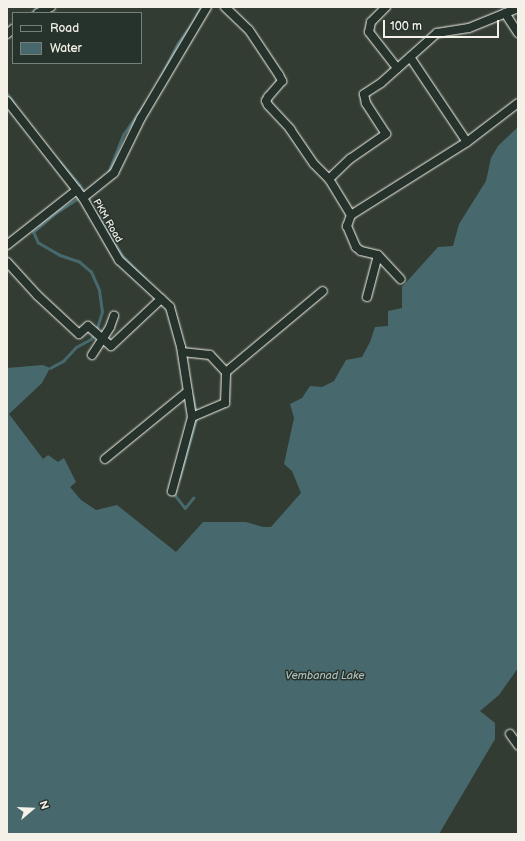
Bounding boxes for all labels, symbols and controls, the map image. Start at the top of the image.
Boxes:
legend [12,12,142,64]
scale bar [385,12,501,38]
text: 100 m [390,19,422,34]
text: Road [50,21,79,36]
text: Water [50,41,82,56]
street label: PKM Road [90,197,124,245]
water label: Vembanad Lake [285,669,365,683]
north arrow [12,789,52,829]
text: N [36,799,51,811]

